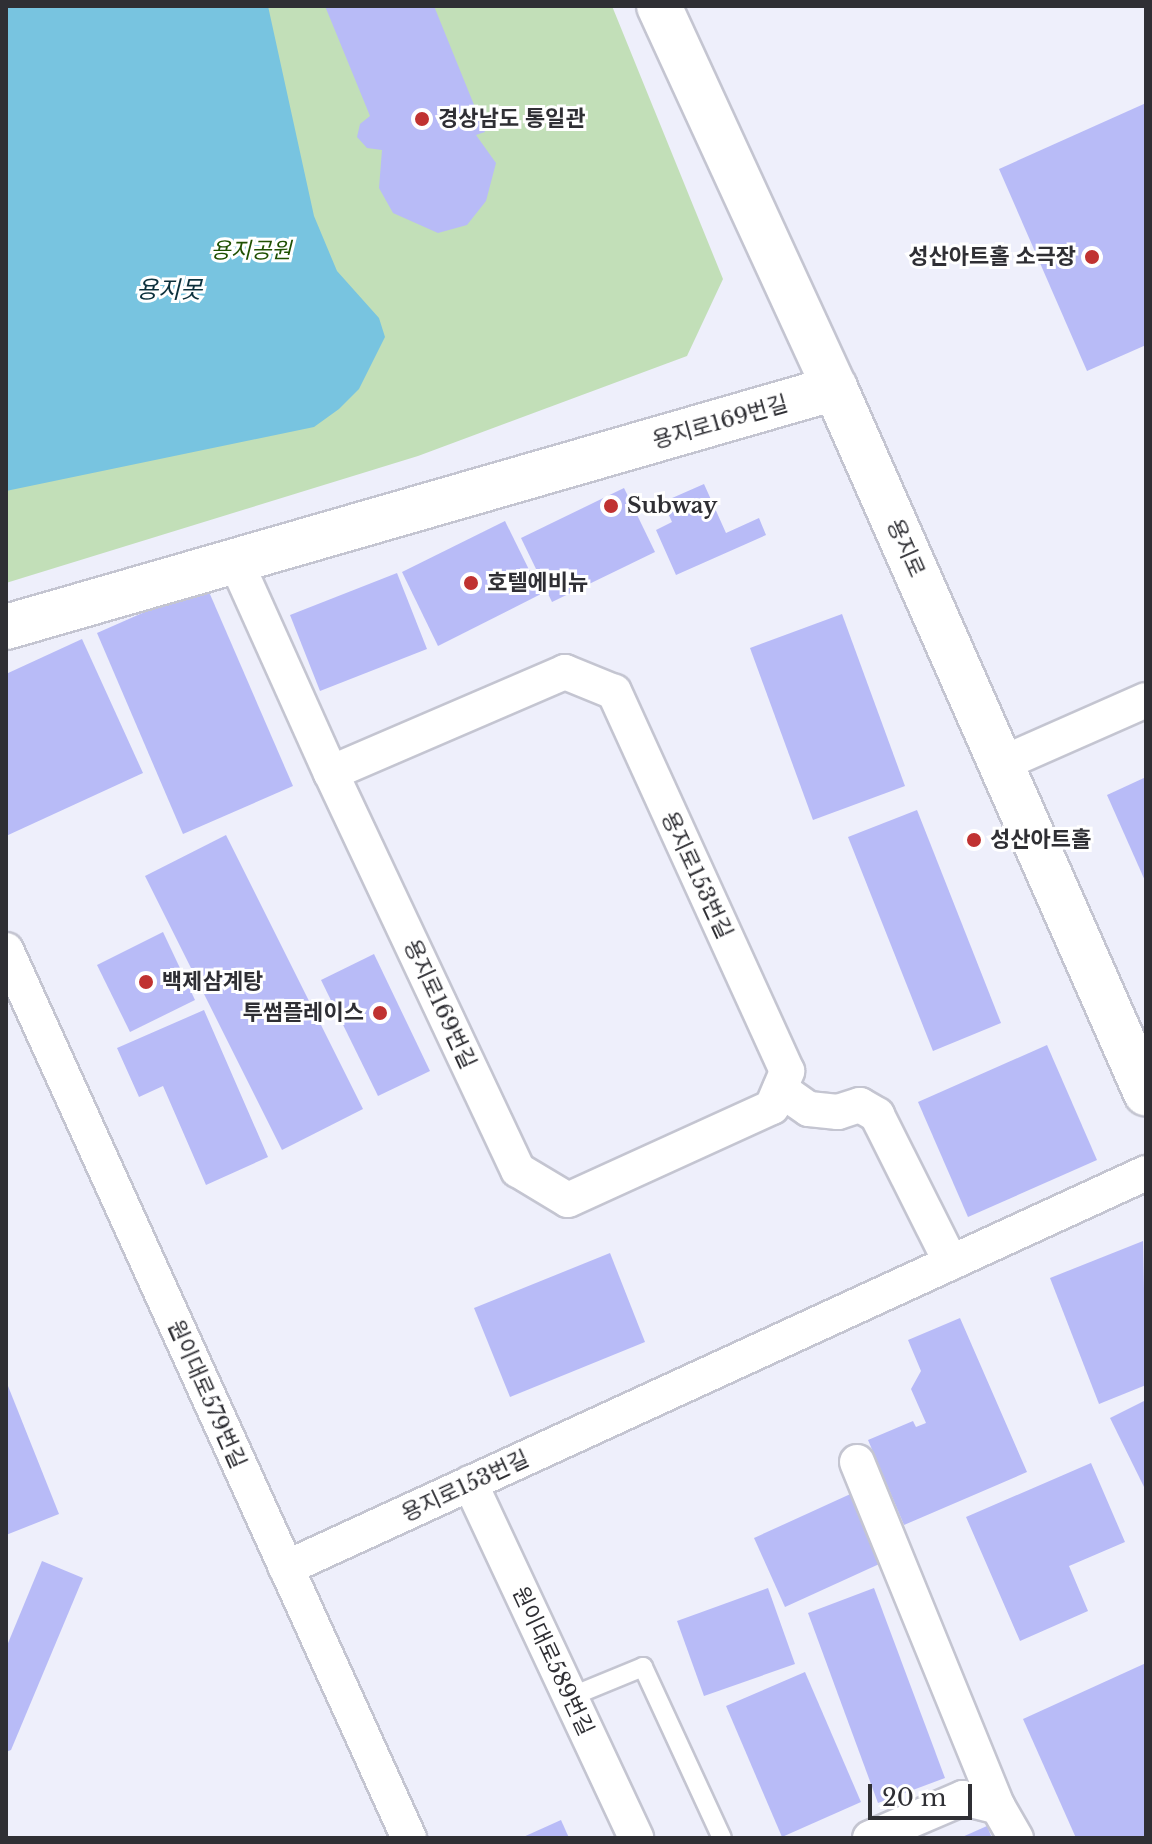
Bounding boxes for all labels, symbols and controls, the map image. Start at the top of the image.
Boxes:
place label: 경상남도 통일관 [438,106,586,132]
marker: 경상남도 통일관 [413,110,431,128]
park label: 용지공원 [211,238,291,264]
place label: 성산아트홀 소극장 [908,244,1076,270]
marker: 성산아트홀 소극장 [1083,248,1101,266]
water label: 용지못 [136,276,202,304]
street label: 용지로169번길 [649,390,791,454]
place label: Subway [627,493,717,519]
marker: Subway [602,497,620,515]
street label: 용지로 [882,515,930,581]
place label: 호텔에비뉴 [487,570,588,596]
marker: 호텔에비뉴 [462,574,480,592]
street label: 용지로153번길 [656,807,738,943]
place label: 성산아트홀 [990,827,1091,853]
marker: 성산아트홀 [965,831,983,849]
street label: 용지로169번길 [399,935,481,1073]
place label: 백제삼계탕 [162,969,263,995]
marker: 백제삼계탕 [137,973,155,991]
place label: 투썸플레이스 [243,1000,364,1026]
marker: 투썸플레이스 [371,1004,389,1022]
street label: 원이대로579번길 [163,1316,251,1472]
street label: 용지로153번길 [397,1445,533,1527]
street label: 원이대로589번길 [507,1582,599,1740]
scale bar [872,1768,976,1818]
text: 20 m [882,1783,947,1812]

